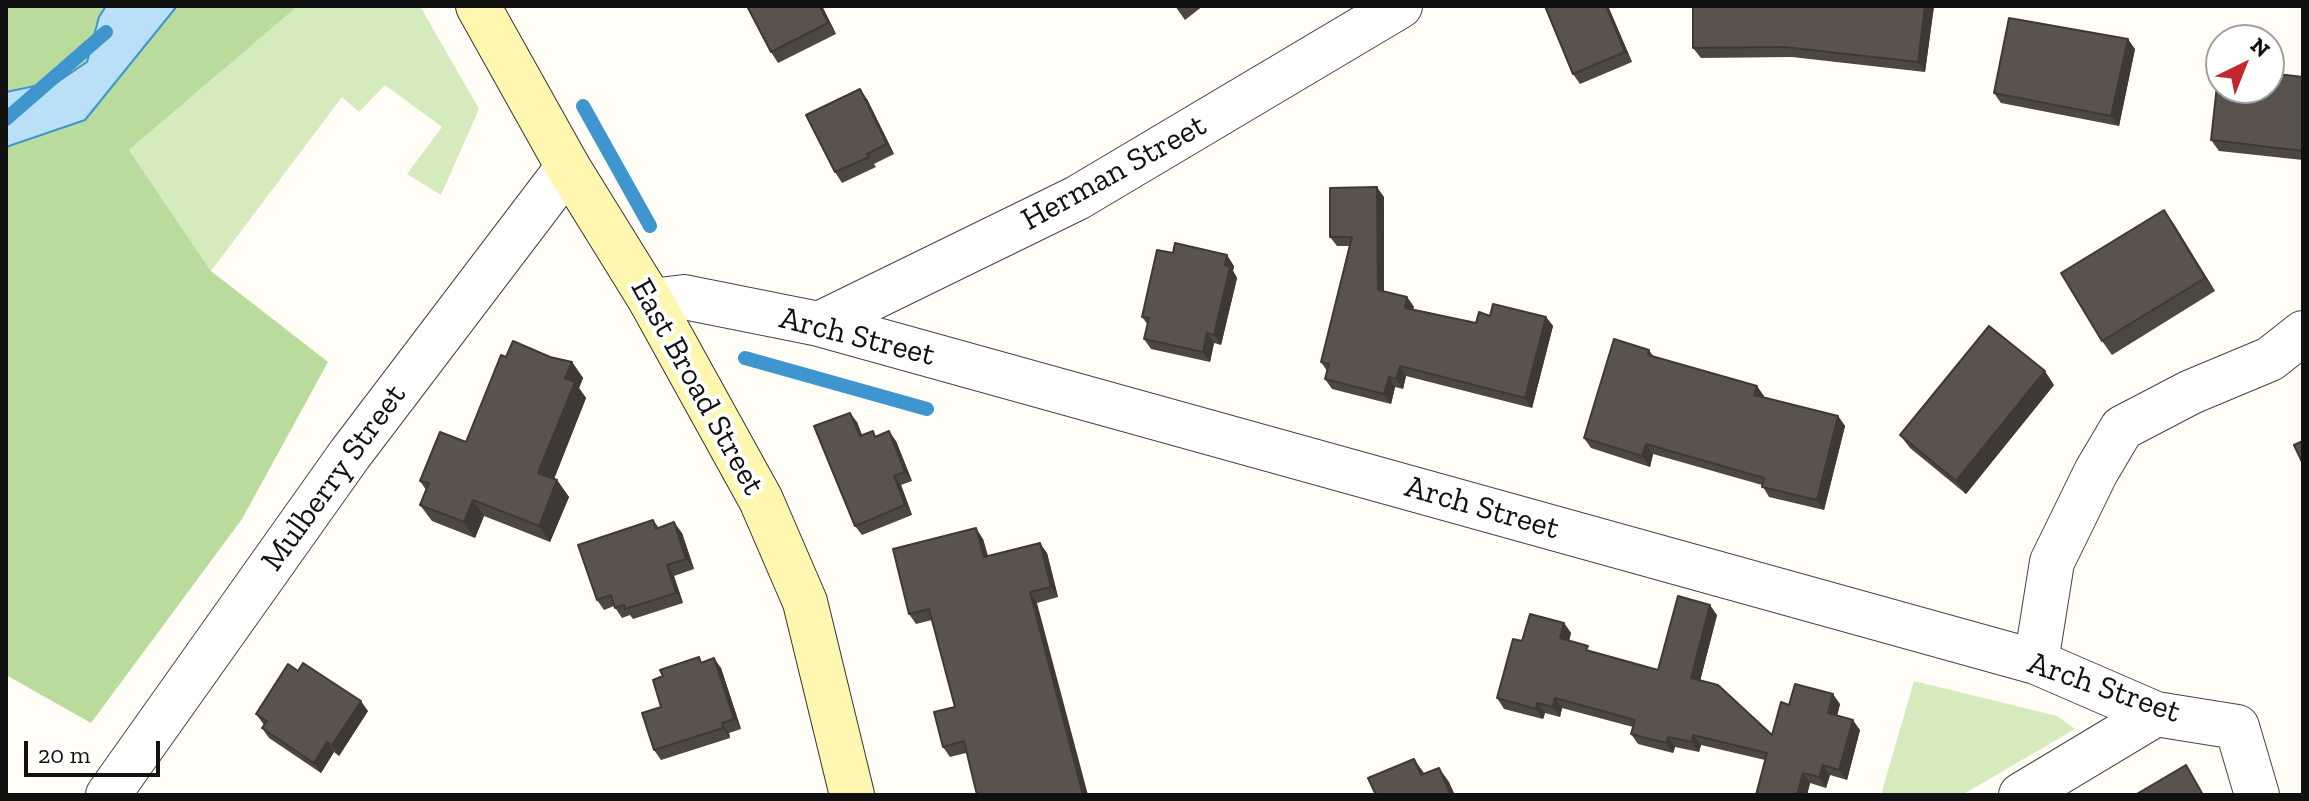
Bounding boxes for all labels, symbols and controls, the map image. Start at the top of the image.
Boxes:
north arrow [2205,24,2285,104]
text: N [2245,32,2276,63]
street label: Herman Street [1015,107,1213,239]
street label: East Broad Street [622,272,772,502]
street label: Arch Street [775,299,939,375]
street label: Mulberry Street [254,377,414,579]
street label: Arch Street [1401,468,1563,548]
street label: Arch Street [2023,644,2185,732]
scale bar [28,725,164,775]
text: 20 m [38,740,90,769]

